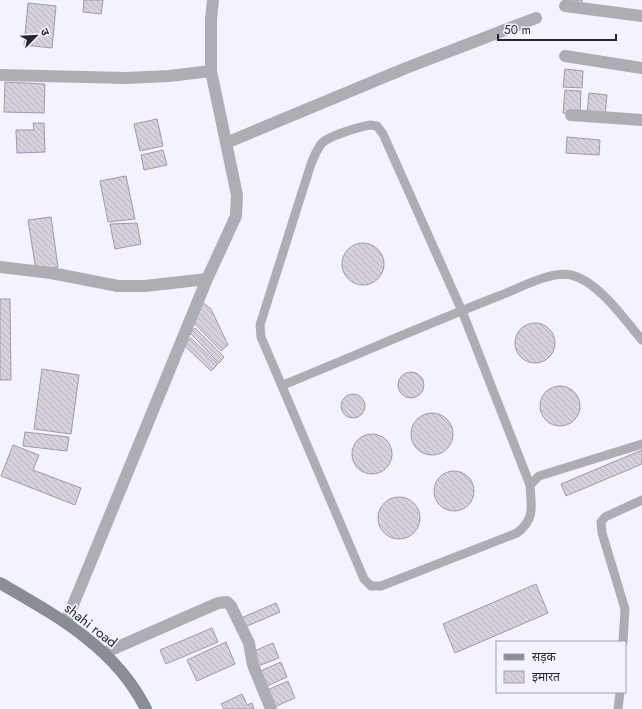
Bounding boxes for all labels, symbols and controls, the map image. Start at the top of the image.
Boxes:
north arrow [16,16,56,56]
scale bar [498,16,616,42]
text: 50 m [504,21,531,39]
text: उ [37,26,54,39]
street label: shahi road [60,598,122,652]
legend [496,641,626,693]
text: सड़क [532,648,557,666]
text: इमारत [532,668,561,686]

